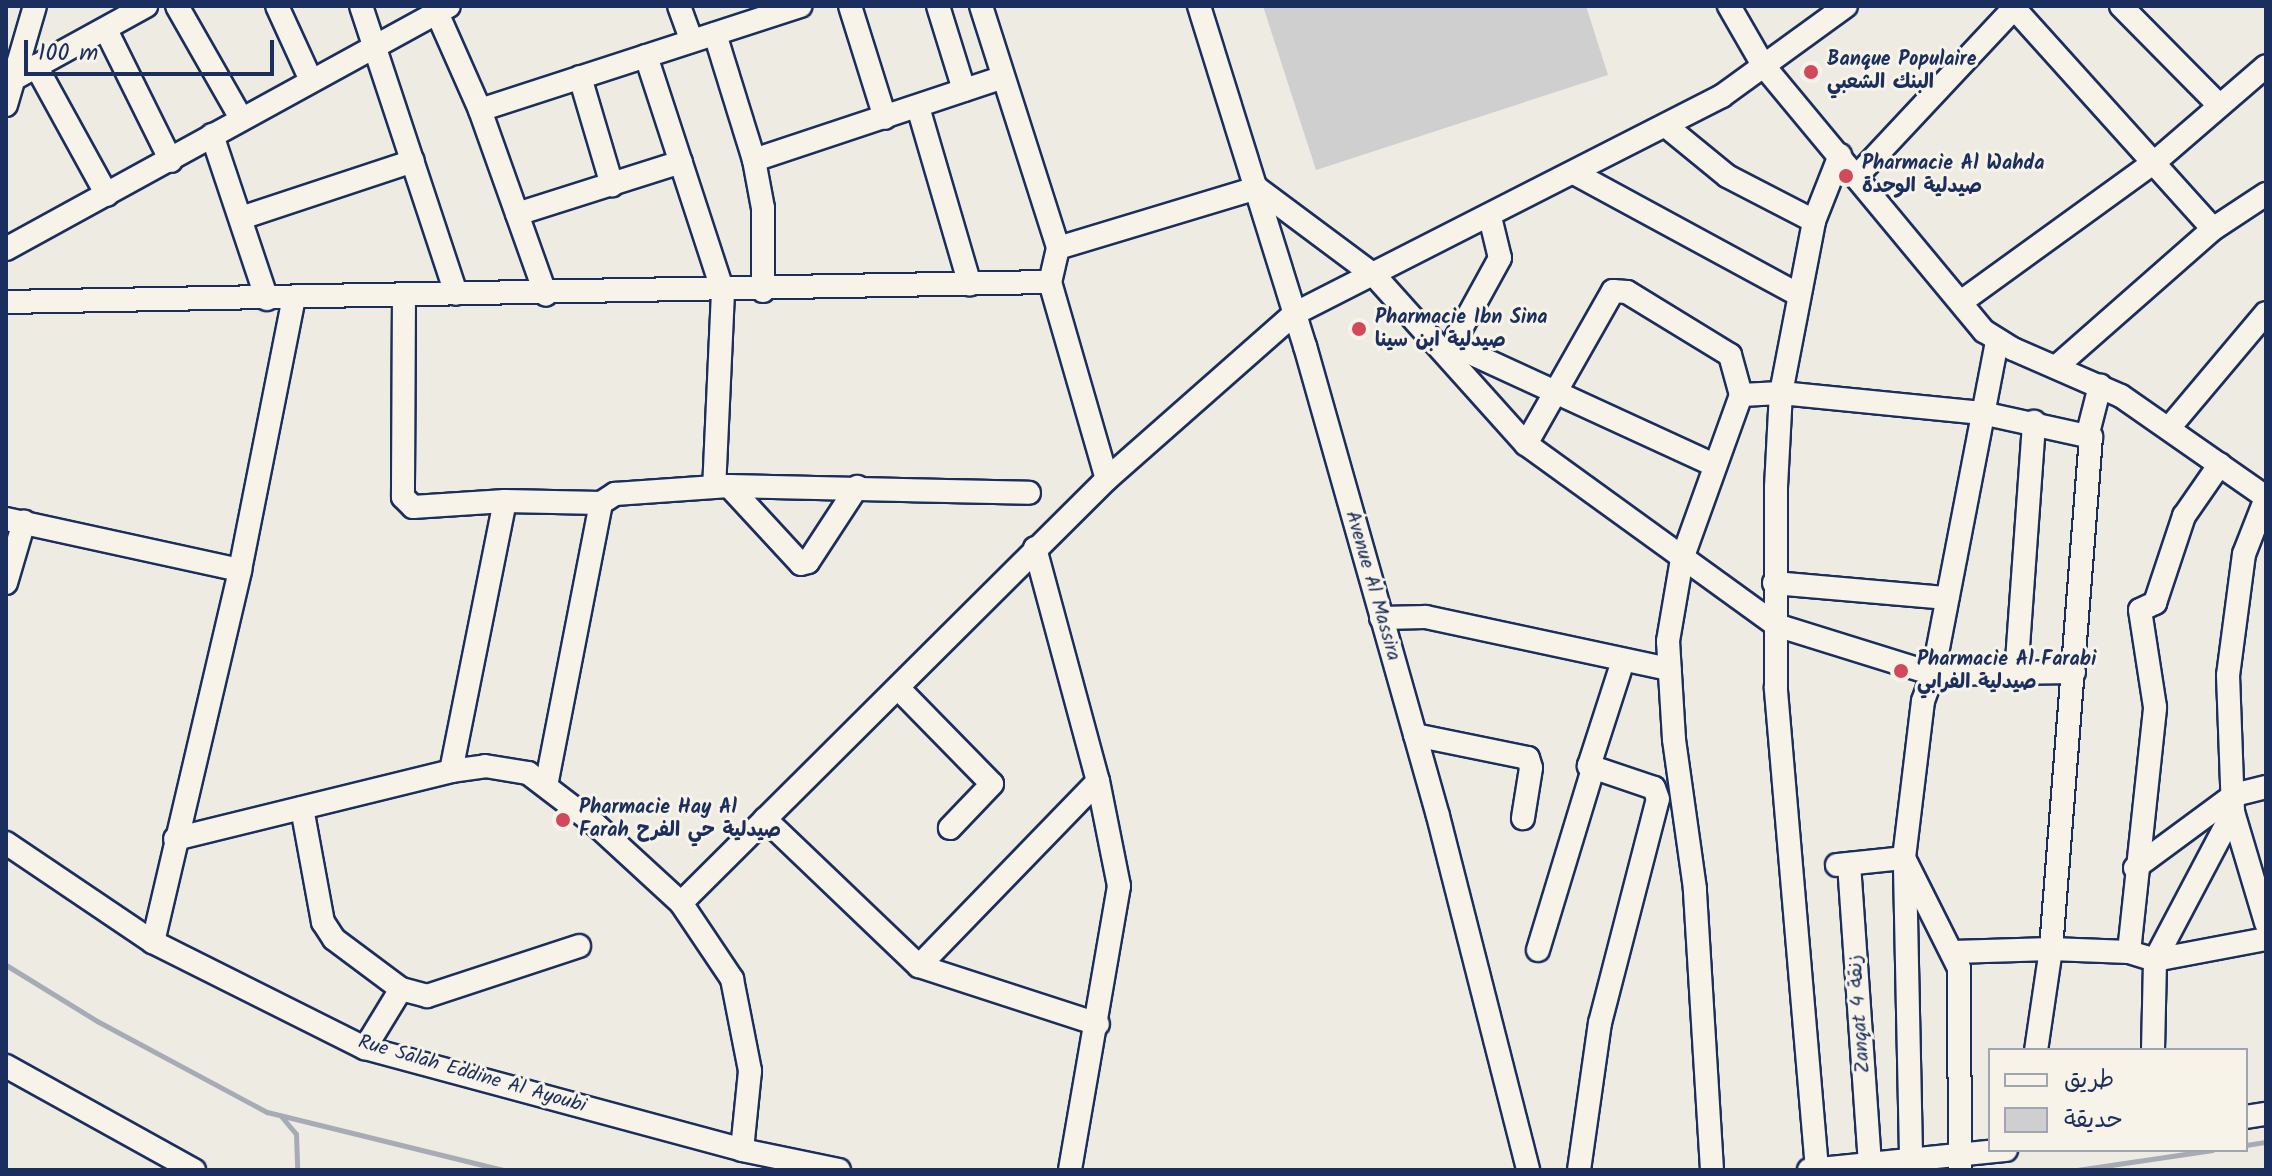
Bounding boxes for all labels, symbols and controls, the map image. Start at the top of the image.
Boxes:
scale bar [28,24,278,74]
text: 100 m [38,34,98,73]
place label: Banque Populaire البنك الشعبي [1827,48,1977,95]
marker: Banque Populaire البنك الشعبي [1802,63,1820,81]
place label: Pharmacie Al Wahda صيدلية الوحدة [1862,152,2044,199]
marker: Pharmacie Al Wahda صيدلية الوحدة [1837,167,1855,185]
place label: Pharmacie Ibn Sina صيدلية ابن سينا [1375,306,1548,353]
marker: Pharmacie Ibn Sina صيدلية ابن سينا [1350,320,1368,338]
street label: Avenue Al Massira [1339,508,1405,664]
place label: Pharmacie Al Farabi صيدلية الفرابي [1917,648,2096,695]
marker: Pharmacie Al Farabi صيدلية الفرابي [1892,662,1910,680]
place label: Pharmacie Hay Al Farah صيدلية حي الفرح [579,796,781,843]
marker: Pharmacie Hay Al Farah صيدلية حي الفرح [554,811,572,829]
street label: Zanqat 4 زنقة [1844,954,1876,1074]
street label: Rue Salah Eddine Al Ayoubi [355,1031,589,1119]
legend [1988,1048,2248,1152]
text: طريق [2064,1061,2114,1100]
text: حديقة [2064,1101,2123,1140]

